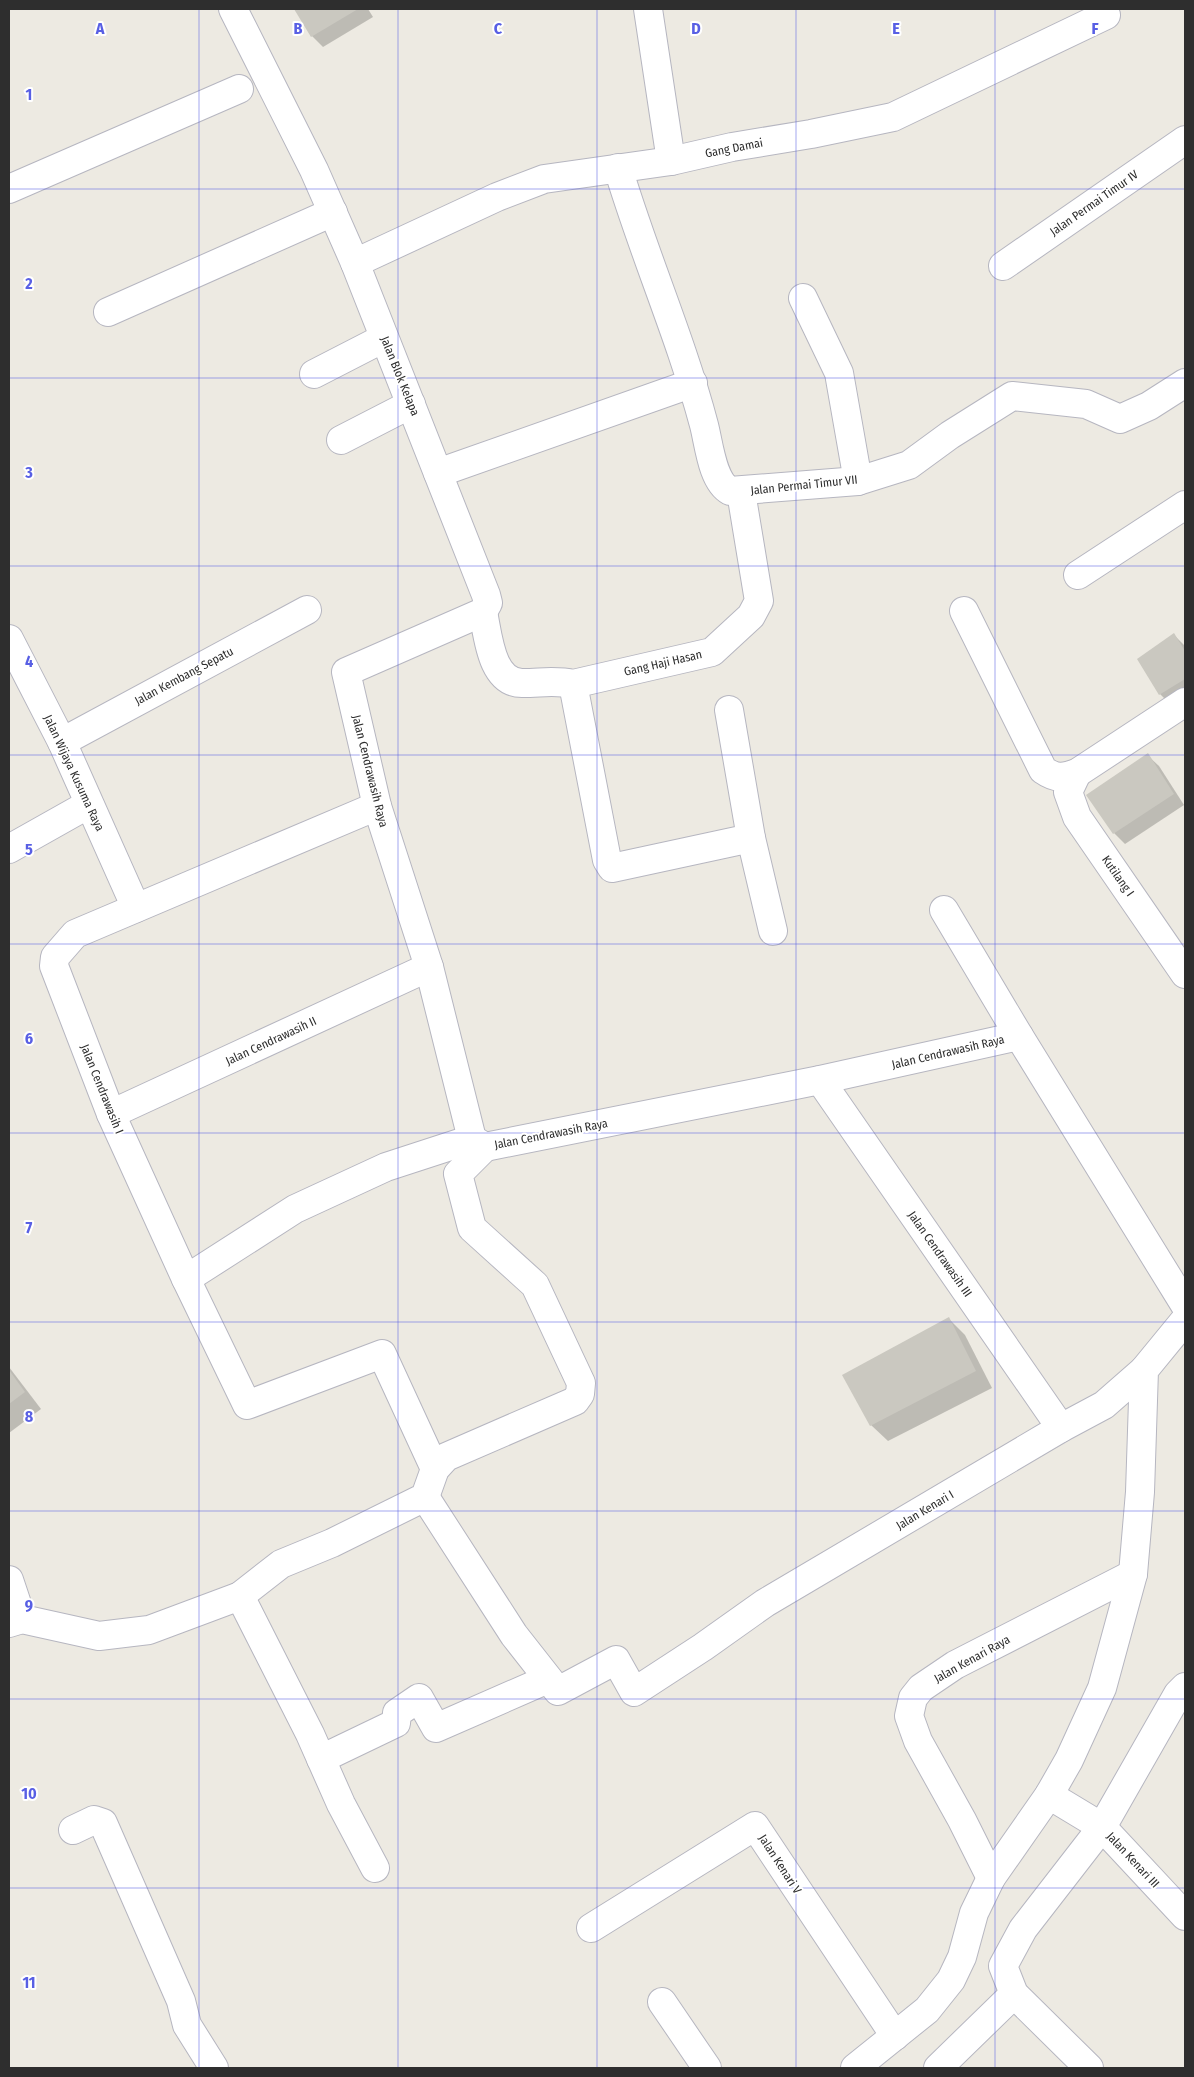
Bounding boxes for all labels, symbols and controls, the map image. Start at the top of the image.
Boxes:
text: A [95,19,105,38]
text: B [294,19,303,38]
text: C [494,19,503,38]
text: D [691,19,701,38]
text: E [892,19,900,38]
text: F [1091,19,1099,38]
text: 1 [26,85,32,104]
street label: Gang Damai [704,136,764,160]
street label: Jalan Permai Timur IV [1047,167,1142,239]
text: 2 [24,274,33,293]
street label: Jalan Blok Kelapa [378,334,422,418]
text: 3 [24,463,33,482]
street label: Jalan Permai Timur VII [750,472,858,498]
street label: Jalan Kembang Sepatu [132,644,236,708]
street label: Gang Haji Hasan [623,647,703,679]
text: 4 [25,652,33,671]
street label: Jalan Wijaya Kusuma Raya [41,713,107,834]
street label: Jalan Cendrawasih Raya [349,713,391,829]
text: 5 [25,840,33,859]
street label: Kutilang I [1099,853,1137,899]
street label: Jalan Cendrawasih II [223,1014,319,1068]
text: 6 [25,1029,33,1048]
street label: Jalan Cendrawasih Raya [890,1032,1006,1072]
street label: Jalan Cendrawasih I [78,1042,126,1136]
street label: Jalan Cendrawasih Raya [493,1116,609,1152]
street label: Jalan Cendrawasih III [905,1208,975,1300]
text: 7 [26,1218,33,1237]
text: 8 [25,1407,34,1426]
street label: Jalan Kenari I [894,1487,956,1533]
text: 9 [25,1596,33,1615]
street label: Jalan Kenari Raya [932,1632,1013,1686]
text: 10 [21,1784,37,1803]
street label: Jalan Kenari III [1104,1829,1162,1891]
street label: Jalan Kenari V [756,1832,805,1897]
text: 11 [22,1973,36,1992]

